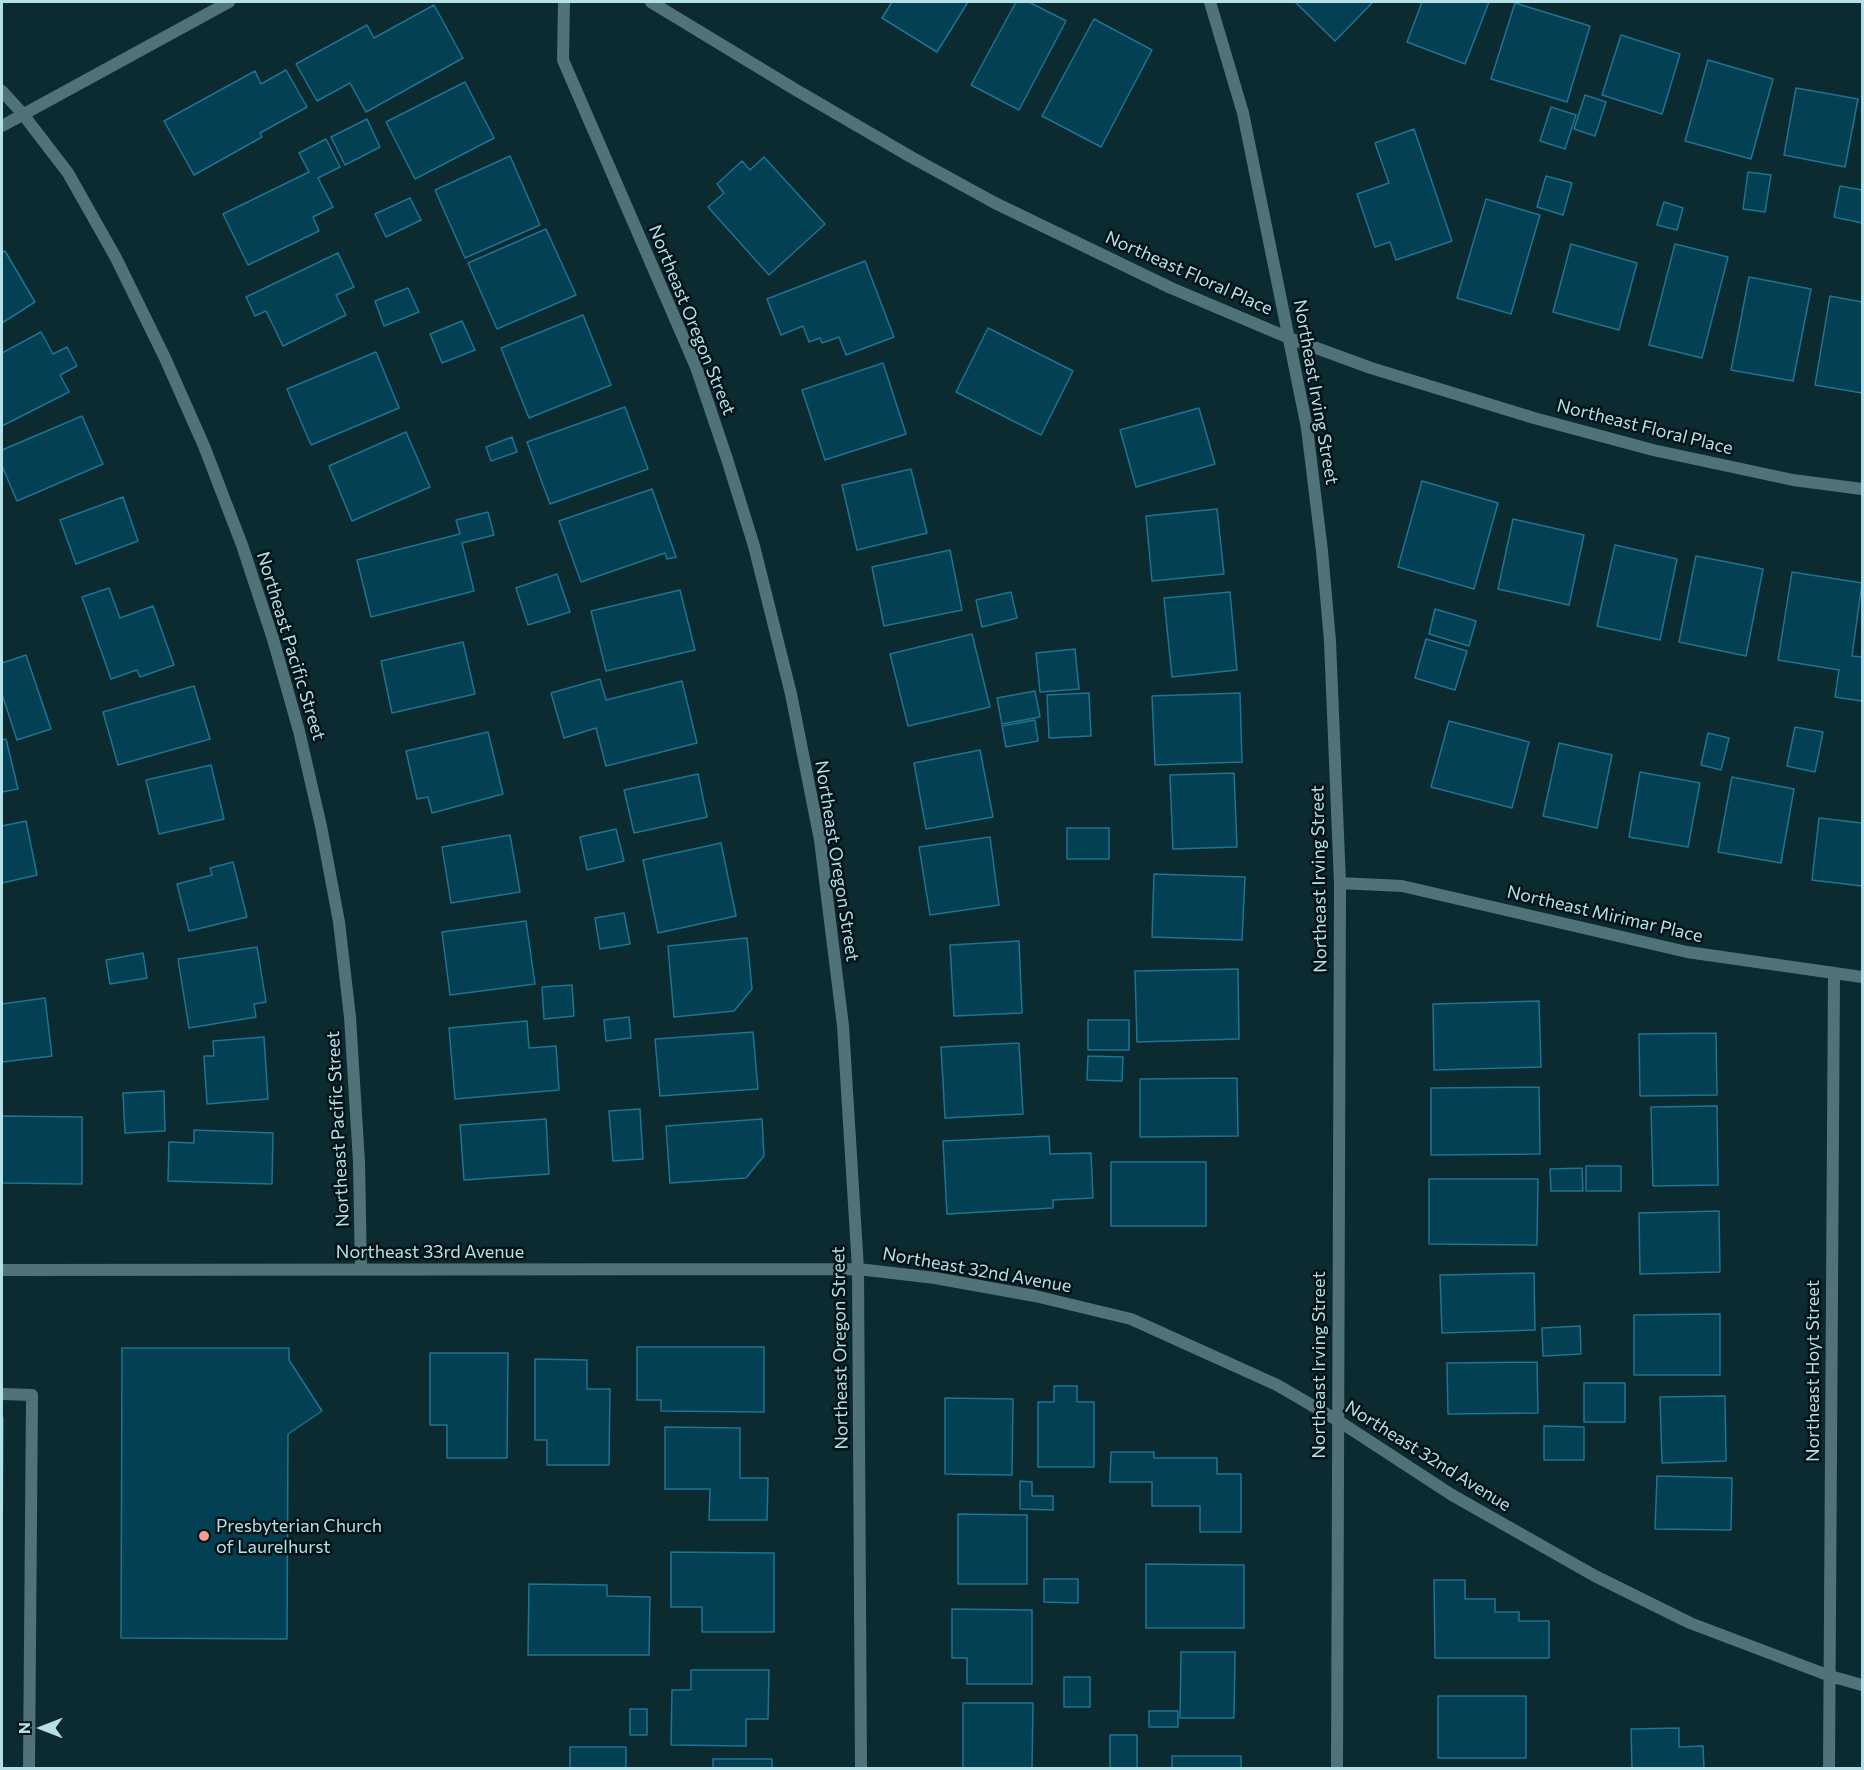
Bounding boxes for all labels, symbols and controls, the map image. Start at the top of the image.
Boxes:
street label: Northeast Oregon Street [644,222,740,418]
street label: Northeast Floral Place [1102,226,1276,320]
street label: Northeast Irving Street [1289,298,1343,486]
street label: Northeast Floral Place [1555,395,1735,459]
street label: Northeast Pacific Street [252,549,330,743]
street label: Northeast Oregon Street [810,759,864,963]
street label: Northeast Irving Street [1307,785,1331,973]
street label: Northeast Mirimar Place [1505,881,1705,947]
street label: Northeast Pacific Street [322,1030,354,1228]
street label: Northeast 33rd Avenue [336,1241,524,1263]
street label: Northeast 32nd Avenue [881,1243,1073,1297]
street label: Northeast Oregon Street [827,1246,853,1450]
street label: Northeast Irving Street [1308,1271,1330,1459]
street label: Northeast Hoyt Street [1802,1280,1824,1462]
street label: Northeast 32nd Avenue [1341,1396,1515,1516]
place label: Presbyterian Church of Laurelhurst [216,1515,382,1558]
marker: Presbyterian Church of Laurelhurst [197,1529,211,1543]
north arrow [12,1698,72,1758]
text: N [14,1722,33,1734]

